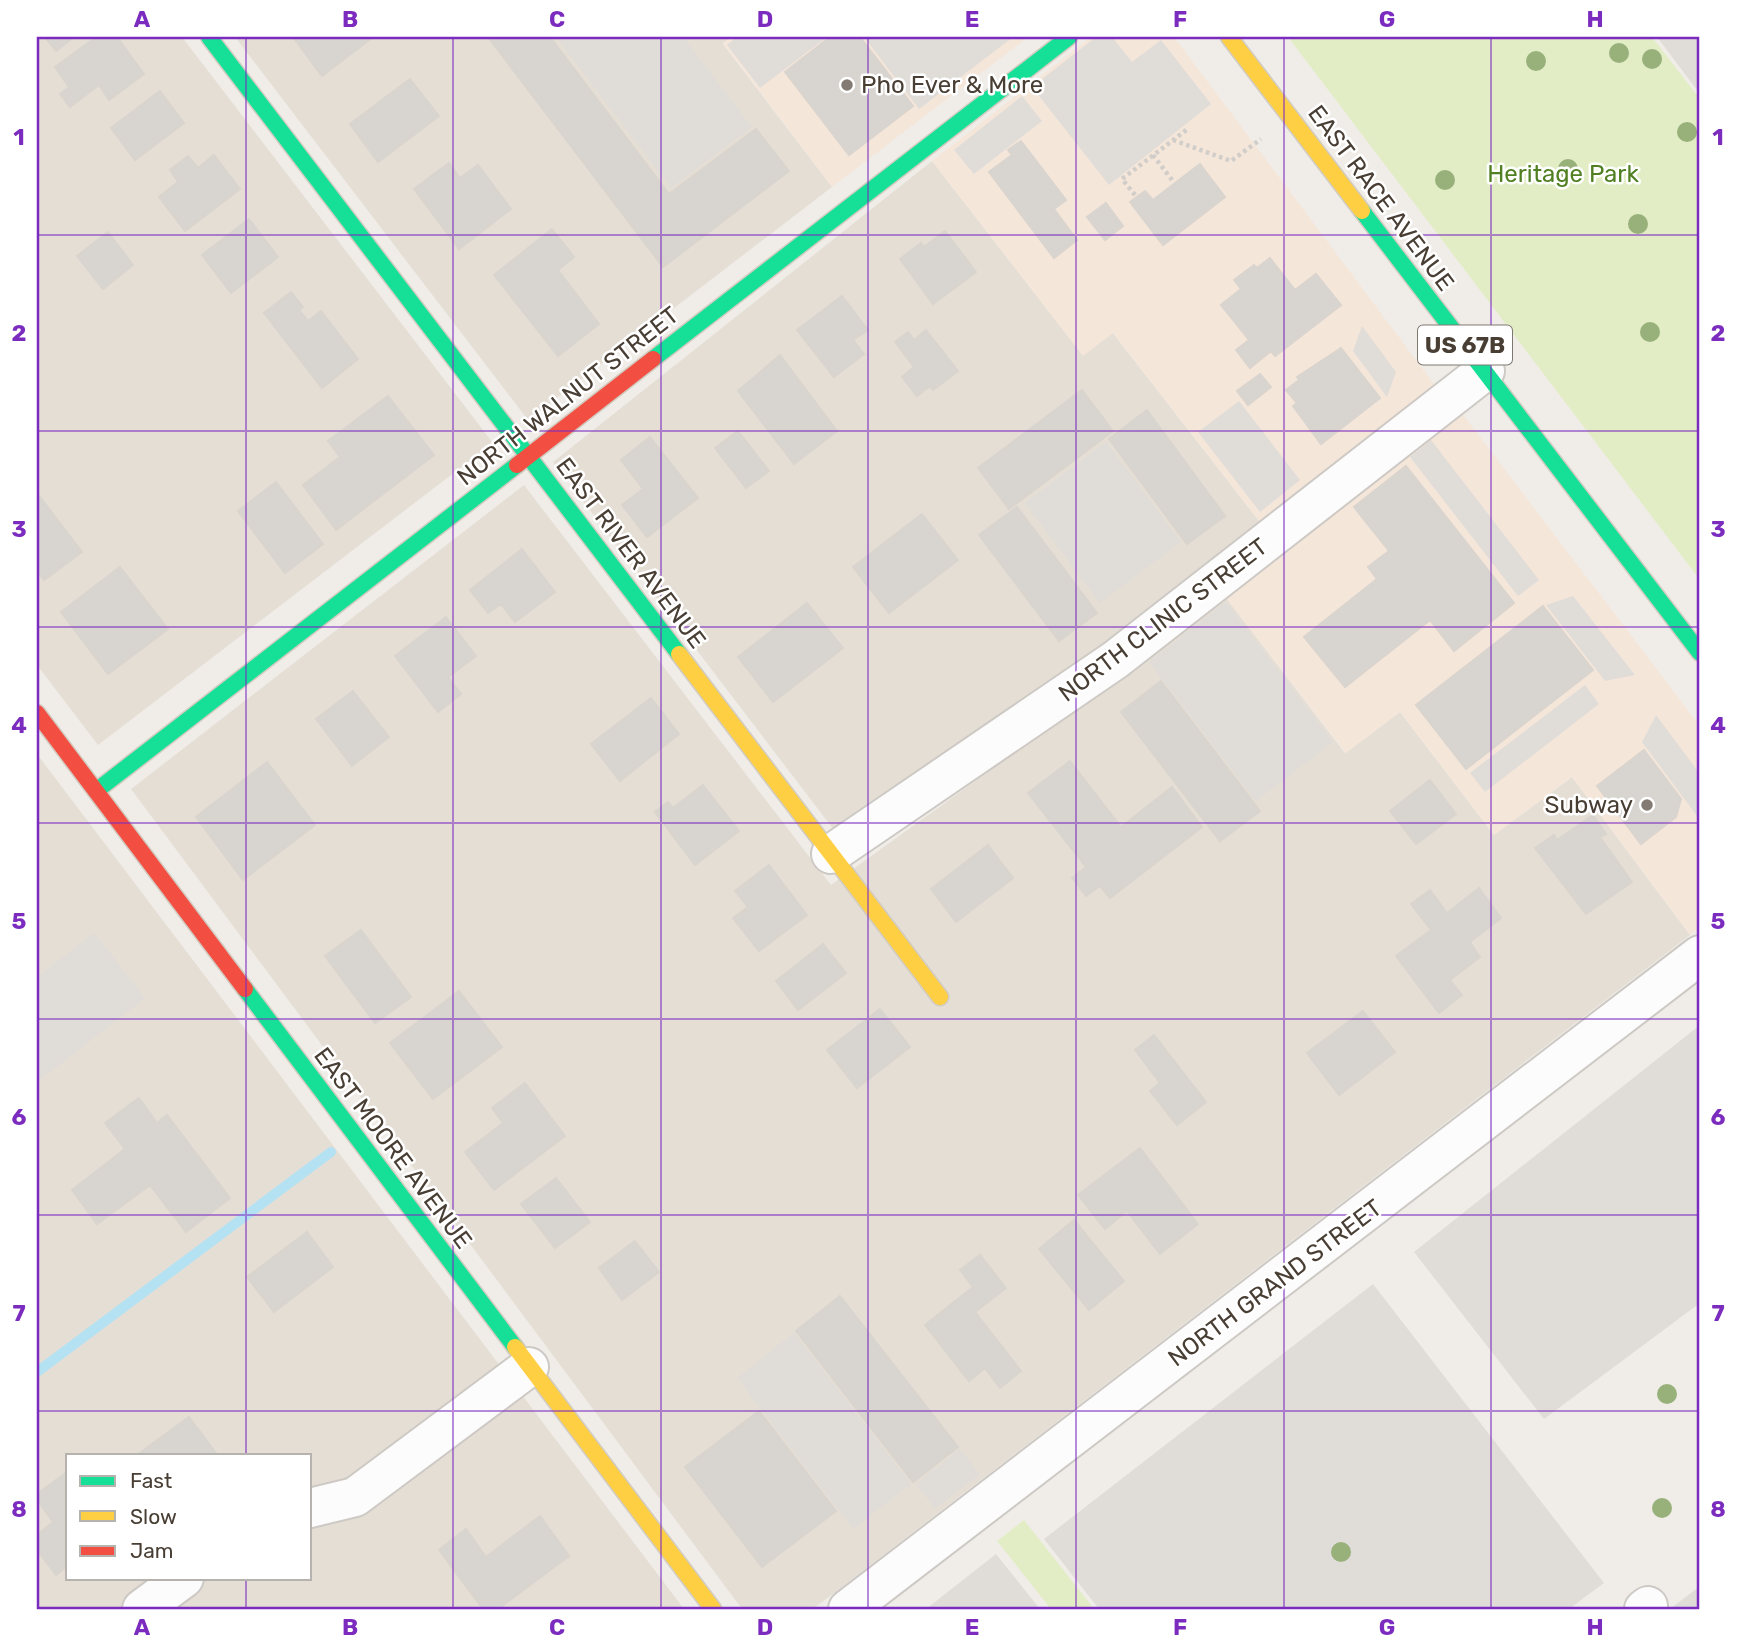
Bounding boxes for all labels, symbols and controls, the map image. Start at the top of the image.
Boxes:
text: A [134,5,151,33]
text: B [342,5,358,33]
text: C [549,5,565,33]
text: D [757,5,773,33]
text: E [965,5,979,33]
text: F [1173,5,1187,33]
text: G [1379,5,1395,33]
text: H [1586,5,1604,33]
place label: Pho Ever & More [861,71,1043,99]
marker: Pho Ever & More [839,77,855,93]
street label: EAST RACE AVENUE [1302,100,1460,296]
text: 1 [13,123,25,151]
text: 1 [1712,123,1724,151]
park label: Heritage Park [1487,160,1639,188]
street label: NORTH WALNUT STREET [452,301,684,491]
text: 2 [12,319,26,347]
text: 2 [1711,319,1725,347]
road number: US 67B [1418,326,1512,364]
street label: EAST RIVER AVENUE [550,452,712,654]
text: 3 [11,515,27,543]
text: 3 [1710,515,1726,543]
street label: NORTH CLINIC STREET [1053,532,1273,708]
text: 4 [11,711,27,739]
text: 4 [1710,711,1726,739]
place label: Subway [1545,791,1633,819]
marker: Subway [1639,797,1655,813]
text: 5 [12,907,27,935]
text: 5 [1711,907,1726,935]
street label: EAST MOORE AVENUE [308,1042,478,1254]
text: 6 [12,1103,27,1131]
text: 6 [1711,1103,1726,1131]
street label: NORTH GRAND STREET [1163,1194,1387,1372]
text: 7 [12,1299,26,1327]
text: 7 [1711,1299,1725,1327]
legend [66,1454,312,1580]
text: Fast [130,1468,172,1493]
text: 8 [11,1495,27,1523]
text: 8 [1710,1495,1726,1523]
text: Slow [130,1504,177,1529]
text: Jam [130,1538,174,1563]
text: A [134,1613,151,1641]
text: B [342,1613,358,1641]
text: C [549,1613,565,1641]
text: D [757,1613,773,1641]
text: E [965,1613,979,1641]
text: F [1173,1613,1187,1641]
text: G [1379,1613,1395,1641]
text: H [1586,1613,1604,1641]

